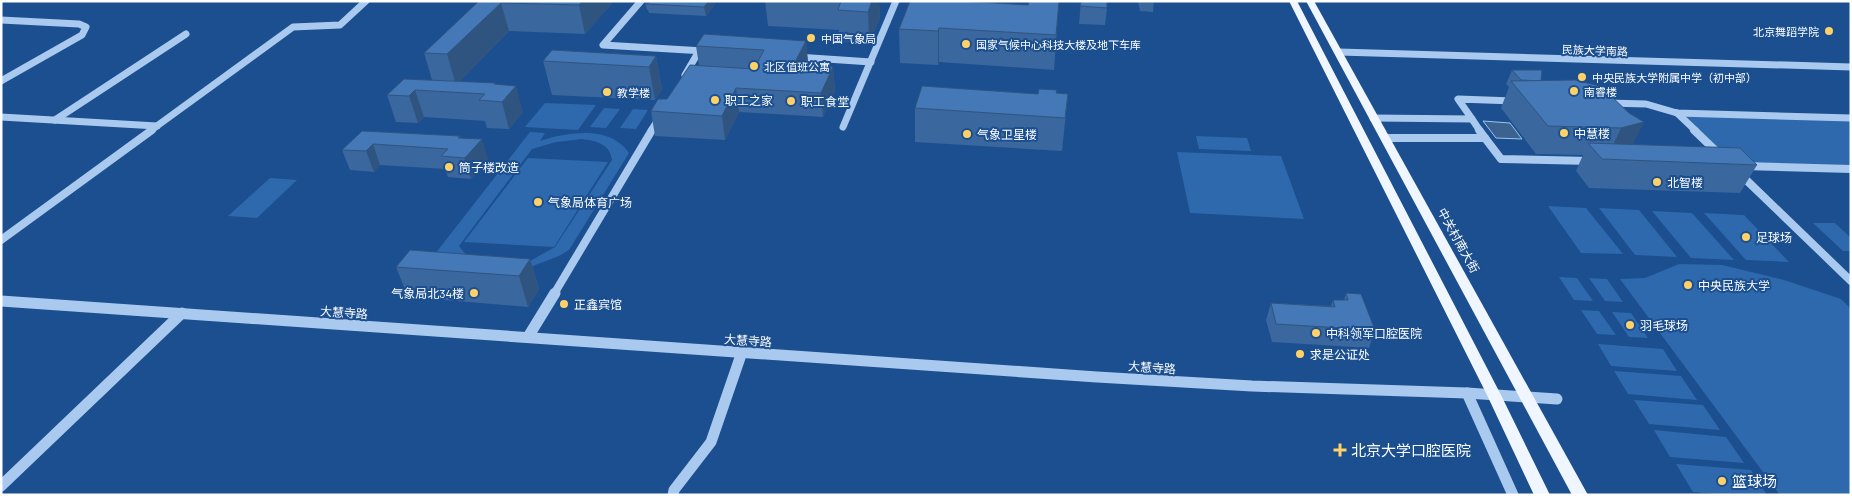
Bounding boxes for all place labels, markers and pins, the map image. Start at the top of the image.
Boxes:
place label: 北京舞蹈学院 [1753,25,1819,38]
marker: 北京舞蹈学院 [1823,25,1835,37]
marker: 中国气象局 [805,32,817,44]
place label: 中国气象局 [821,32,876,45]
marker: 国家气候中心科技大楼及地下车库 [960,38,972,50]
place label: 国家气候中心科技大楼及地下车库 [976,38,1141,51]
marker: 北区值班公寓 [748,60,760,72]
place label: 北区值班公寓 [764,60,830,73]
marker: 中央民族大学附属中学（初中部） [1576,71,1588,83]
place label: 中央民族大学附属中学（初中部） [1592,71,1757,84]
marker: 南睿楼 [1568,85,1580,97]
place label: 南睿楼 [1584,85,1617,98]
marker: 教学楼 [601,86,613,98]
place label: 教学楼 [617,86,650,99]
place label: 职工之家 [725,93,773,107]
marker: 职工之家 [709,94,721,106]
place label: 职工食堂 [801,94,849,108]
marker: 职工食堂 [785,95,797,107]
place label: 中慧楼 [1574,126,1610,140]
place label: 气象卫星楼 [977,127,1037,141]
marker: 中慧楼 [1558,127,1570,139]
marker: 气象卫星楼 [961,128,973,140]
place label: 筒子楼改造 [459,160,519,174]
marker: 筒子楼改造 [443,161,455,173]
place label: 北智楼 [1667,175,1703,189]
marker: 北智楼 [1651,176,1663,188]
place label: 气象局体育广场 [548,195,632,209]
marker: 气象局体育广场 [532,196,544,208]
place label: 足球场 [1756,230,1792,244]
marker: 足球场 [1740,231,1752,243]
place label: 中央民族大学 [1698,278,1770,292]
marker: 中央民族大学 [1682,279,1694,291]
place label: 气象局北34楼 [391,286,464,300]
marker: 气象局北34楼 [468,287,480,299]
place label: 正鑫宾馆 [574,297,622,311]
marker: 正鑫宾馆 [558,298,570,310]
place label: 羽毛球场 [1640,318,1688,332]
marker: 羽毛球场 [1624,319,1636,331]
place label: 中科领军口腔医院 [1326,326,1422,340]
marker: 中科领军口腔医院 [1310,327,1322,339]
place label: 求是公证处 [1310,347,1370,361]
marker: 求是公证处 [1294,348,1306,360]
place label: 北京大学口腔医院 [1351,441,1471,459]
marker: 北京大学口腔医院 [1333,443,1347,457]
place label: 篮球场 [1732,472,1777,490]
marker: 篮球场 [1716,475,1728,487]

